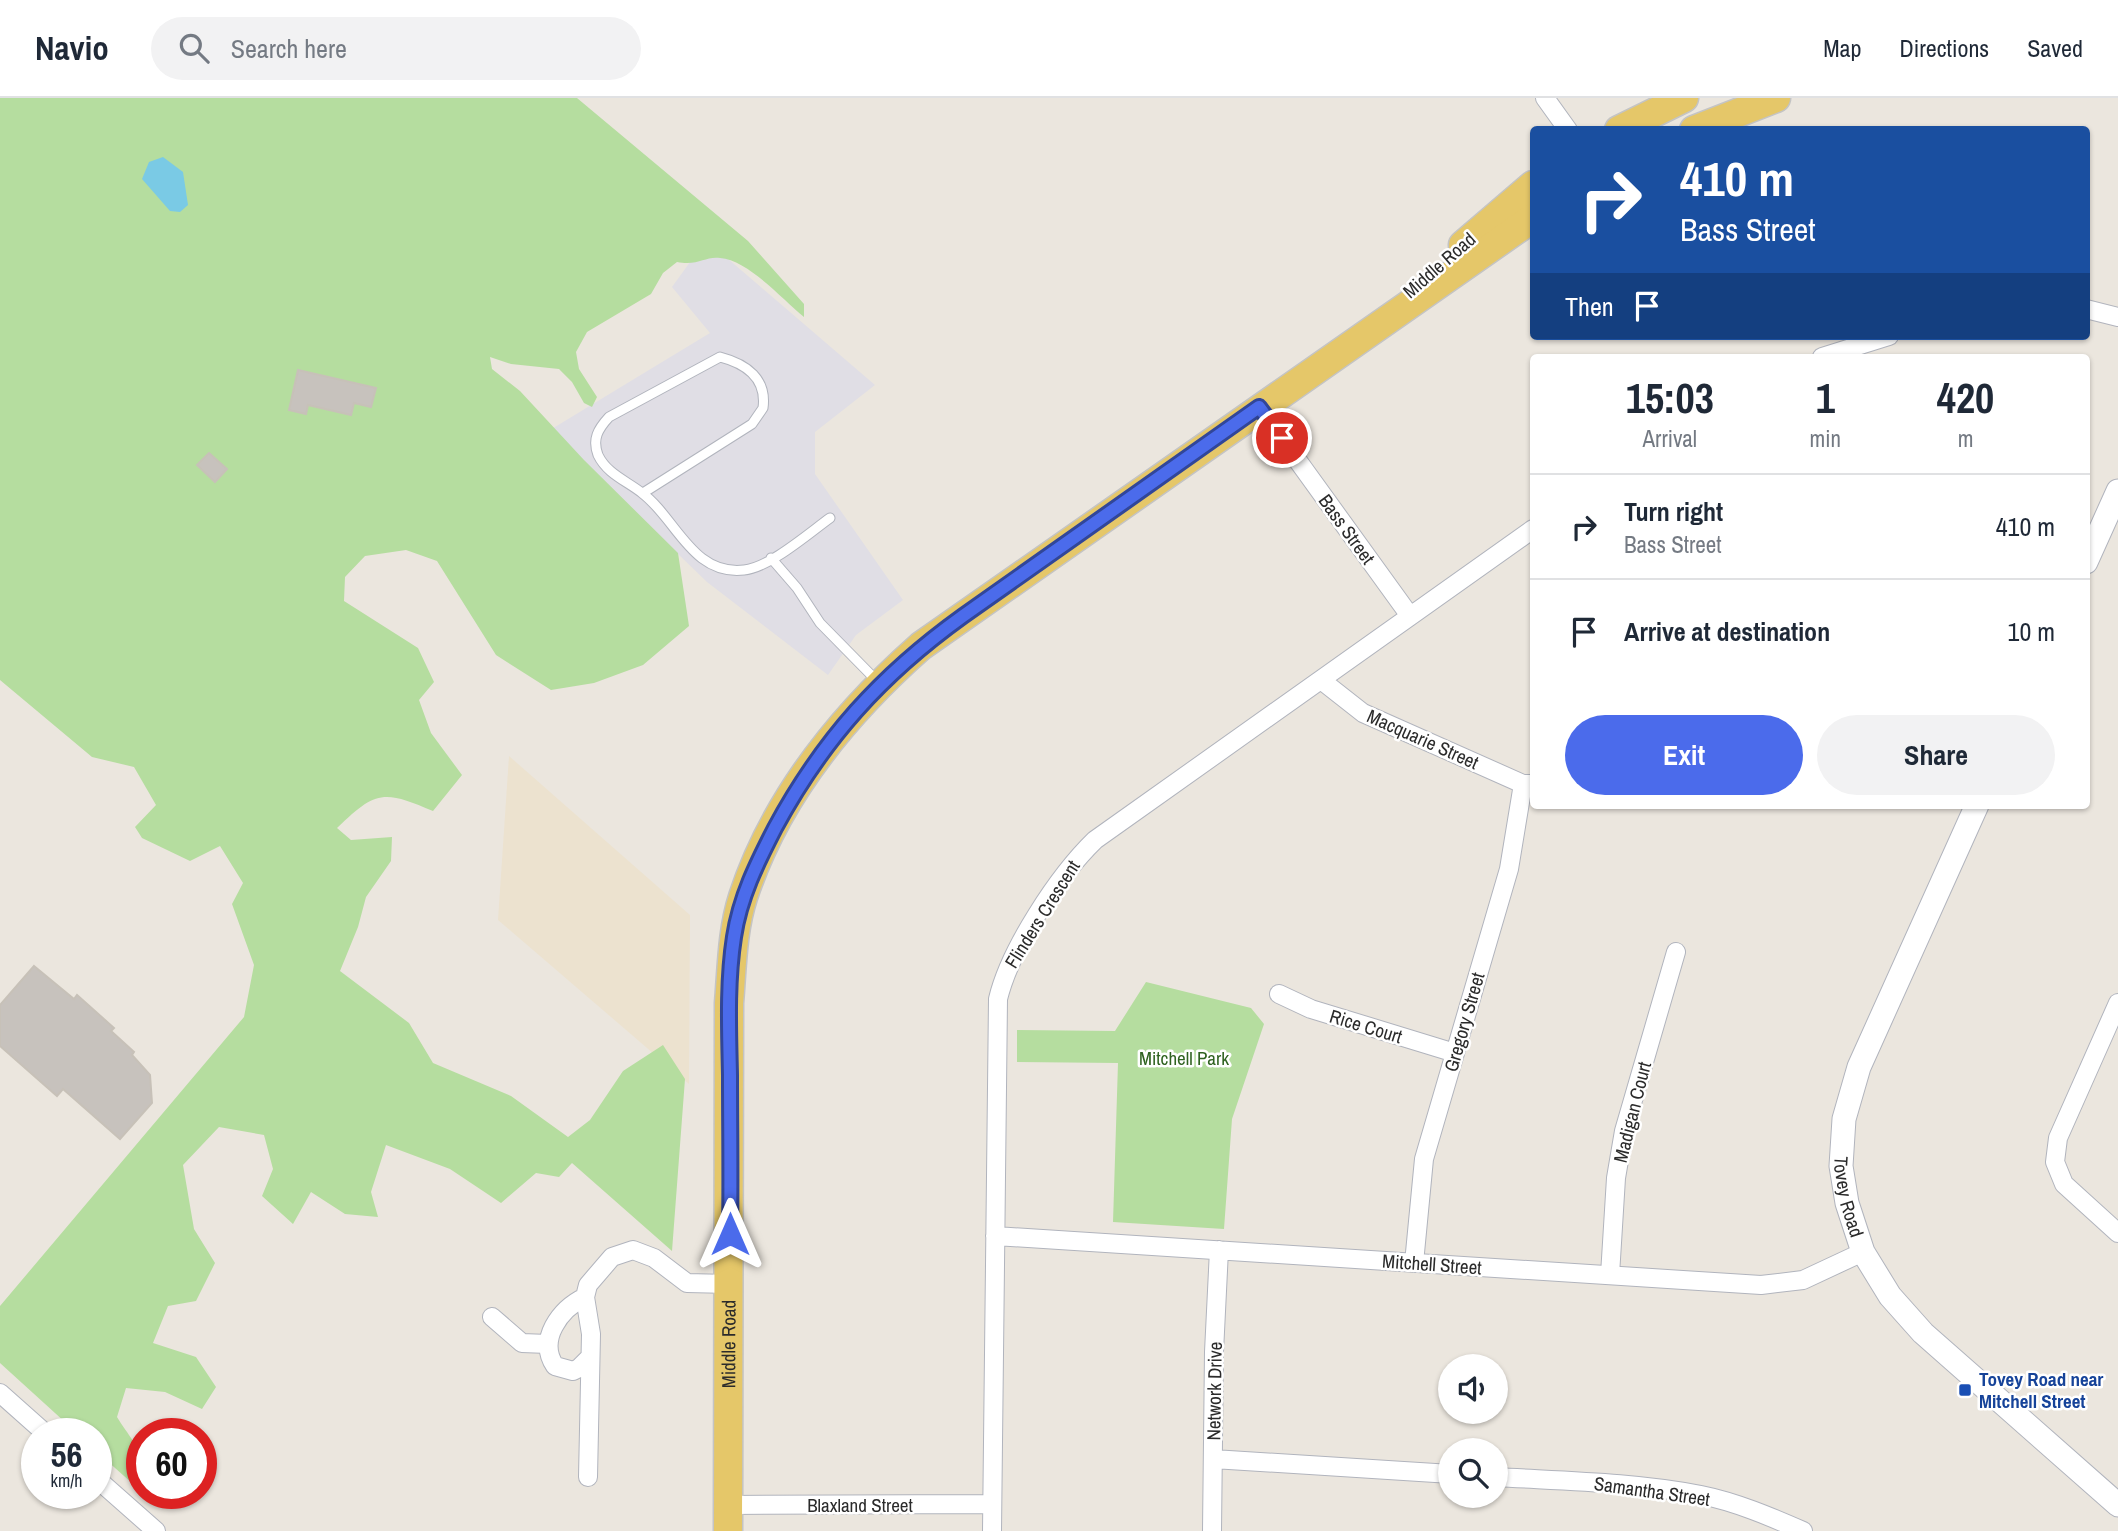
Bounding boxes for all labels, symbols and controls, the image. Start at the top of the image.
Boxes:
search box [151,17,641,80]
text: Navio [35,26,109,70]
icon: search [175,29,213,67]
text: Search here [231,31,347,66]
text: Map [1823,32,1861,64]
text: Directions [1899,32,1989,64]
text: Saved [2027,32,2083,64]
text: 410 m [1680,145,1794,211]
icon: right [1565,154,1656,245]
text: Bass Street [1680,208,1816,251]
street label: Middle Road [1397,226,1481,304]
icon: arrive [1628,287,1666,325]
text: Then [1565,289,1614,324]
text: 15:03 [1626,370,1714,426]
text: 1 [1816,370,1835,426]
text: 420 [1937,370,1994,426]
pin [1252,408,1312,468]
icon: arrive [1263,419,1301,457]
text: Arrival [1643,423,1697,454]
text: min [1810,423,1841,454]
text: m [1958,423,1973,454]
street label: Bass Street [1313,489,1382,570]
text: Turn right [1624,494,1723,529]
icon: right [1565,508,1603,546]
text: 410 m [1996,509,2055,544]
text: Bass Street [1624,529,1722,560]
icon: arrive [1565,613,1603,651]
text: Arrive at destination [1624,614,1830,649]
text: 10 m [2008,614,2055,649]
street label: Macquarie Street [1363,703,1483,775]
button: Exit [1565,715,1803,795]
button: Share [1817,715,2055,795]
street label: Flinders Crescent [998,854,1086,973]
street label: Gregory Street [1437,969,1491,1075]
street label: Rice Court [1327,1003,1406,1050]
park label: Mitchell Park [1139,1045,1229,1071]
street label: Madigan Court [1607,1058,1657,1165]
street label: Tovey Road [1828,1155,1870,1240]
position arrow [693,1197,767,1271]
street label: Mitchell Street [1381,1248,1483,1280]
street label: Middle Road [715,1300,741,1388]
street label: Network Drive [1200,1341,1228,1441]
map controls [1438,1354,1508,1508]
button: sound [1438,1354,1508,1424]
place label: Tovey Road near Mitchell Street [1979,1366,2103,1414]
marker: Tovey Road near Mitchell Street [1957,1382,1973,1398]
speed limit sign: 60 [126,1418,217,1509]
text: 56 [51,1431,82,1478]
button: search [1438,1438,1508,1508]
text: km/h [51,1468,83,1493]
street label: Samantha Street [1592,1470,1712,1512]
street label: Blaxland Street [807,1492,913,1518]

